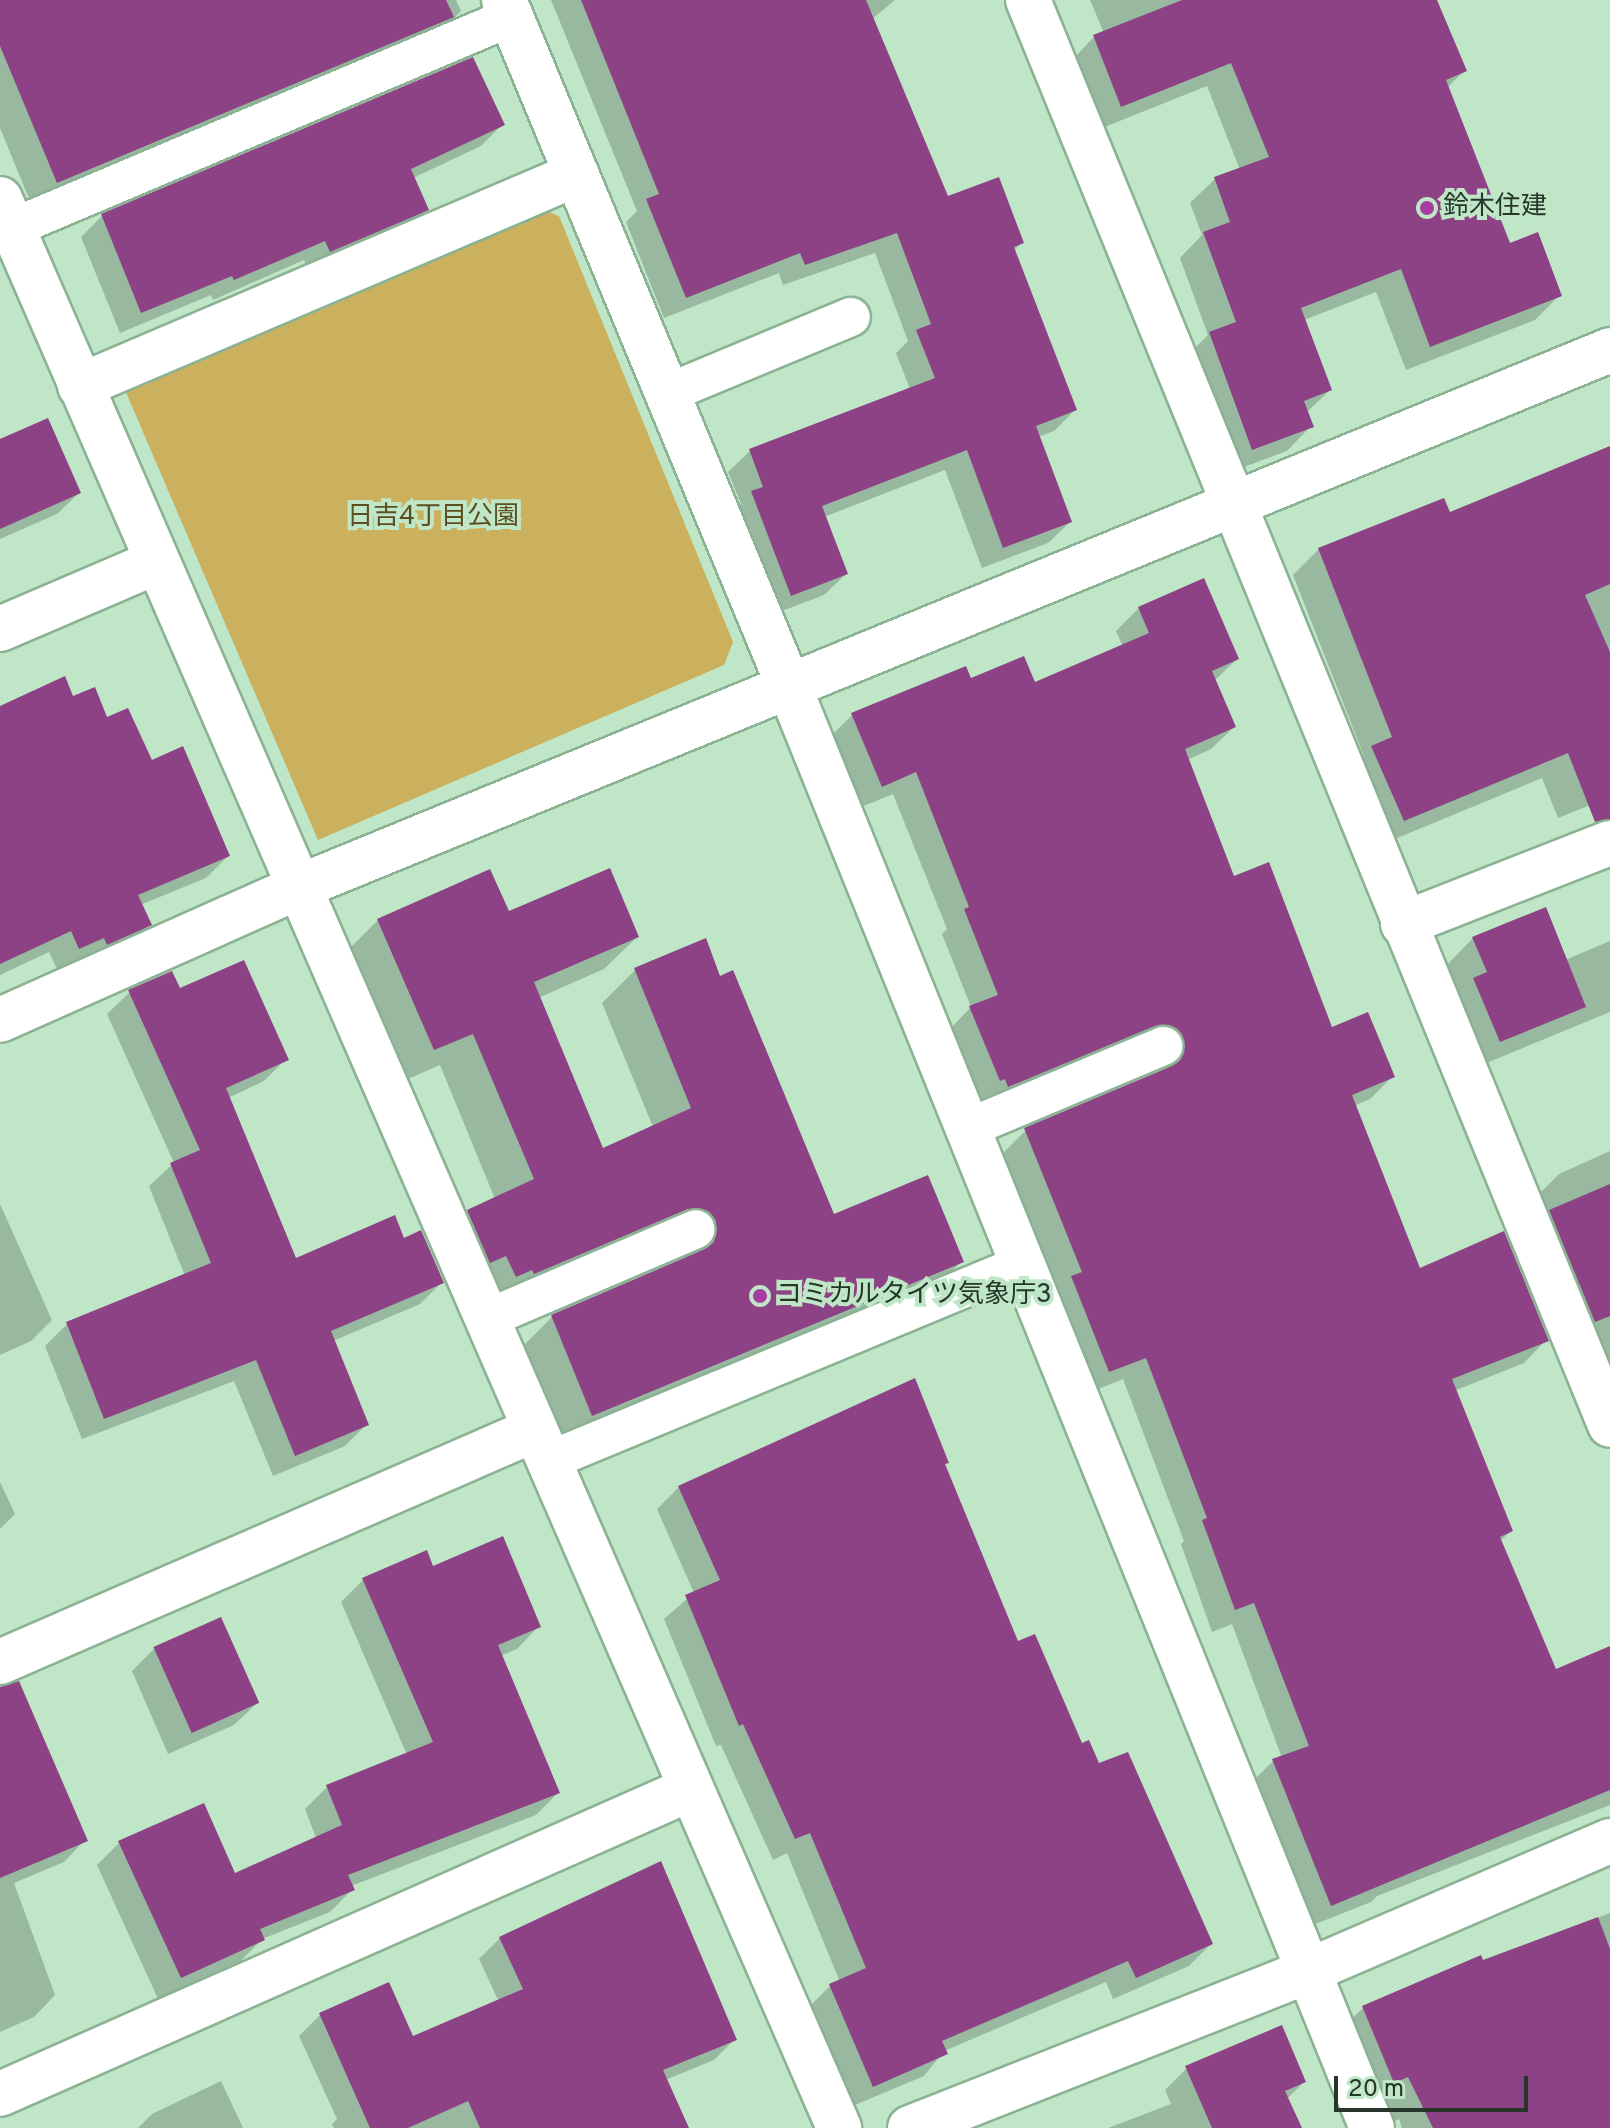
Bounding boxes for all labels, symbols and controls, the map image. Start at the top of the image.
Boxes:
place label: 鈴木住建 [1443,192,1547,224]
marker: 鈴木住建 [1418,199,1436,217]
park label: 日吉4丁目公園 [347,502,519,534]
place label: コミカルタイツ気象庁3 [776,1280,1052,1312]
marker: コミカルタイツ気象庁3 [751,1287,769,1305]
scale bar [1338,2060,1532,2110]
text: 20 m [1348,2075,1404,2105]

